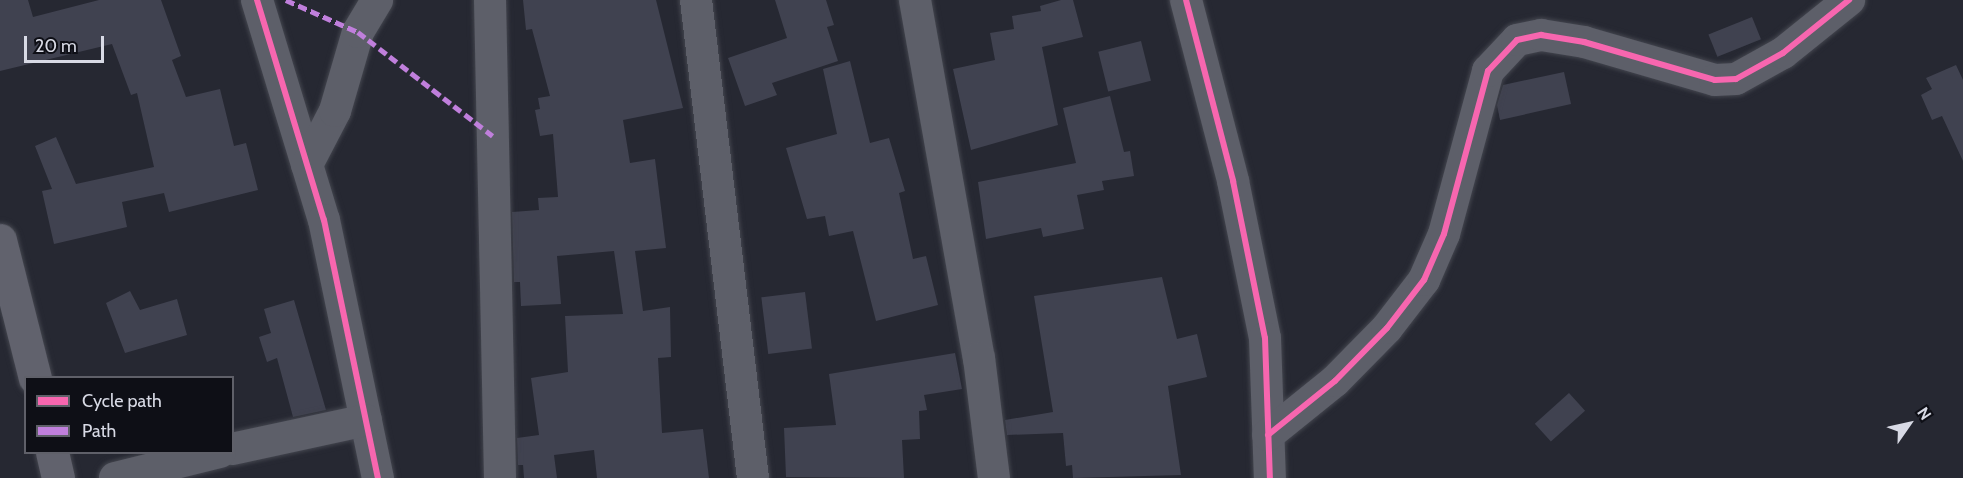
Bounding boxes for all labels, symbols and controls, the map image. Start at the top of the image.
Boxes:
scale bar [27,24,106,62]
text: 20 m [35,35,77,57]
legend [24,376,234,454]
text: Cycle path [82,390,162,412]
north arrow [1879,394,1939,454]
text: N [1913,404,1935,424]
text: Path [82,420,116,442]

